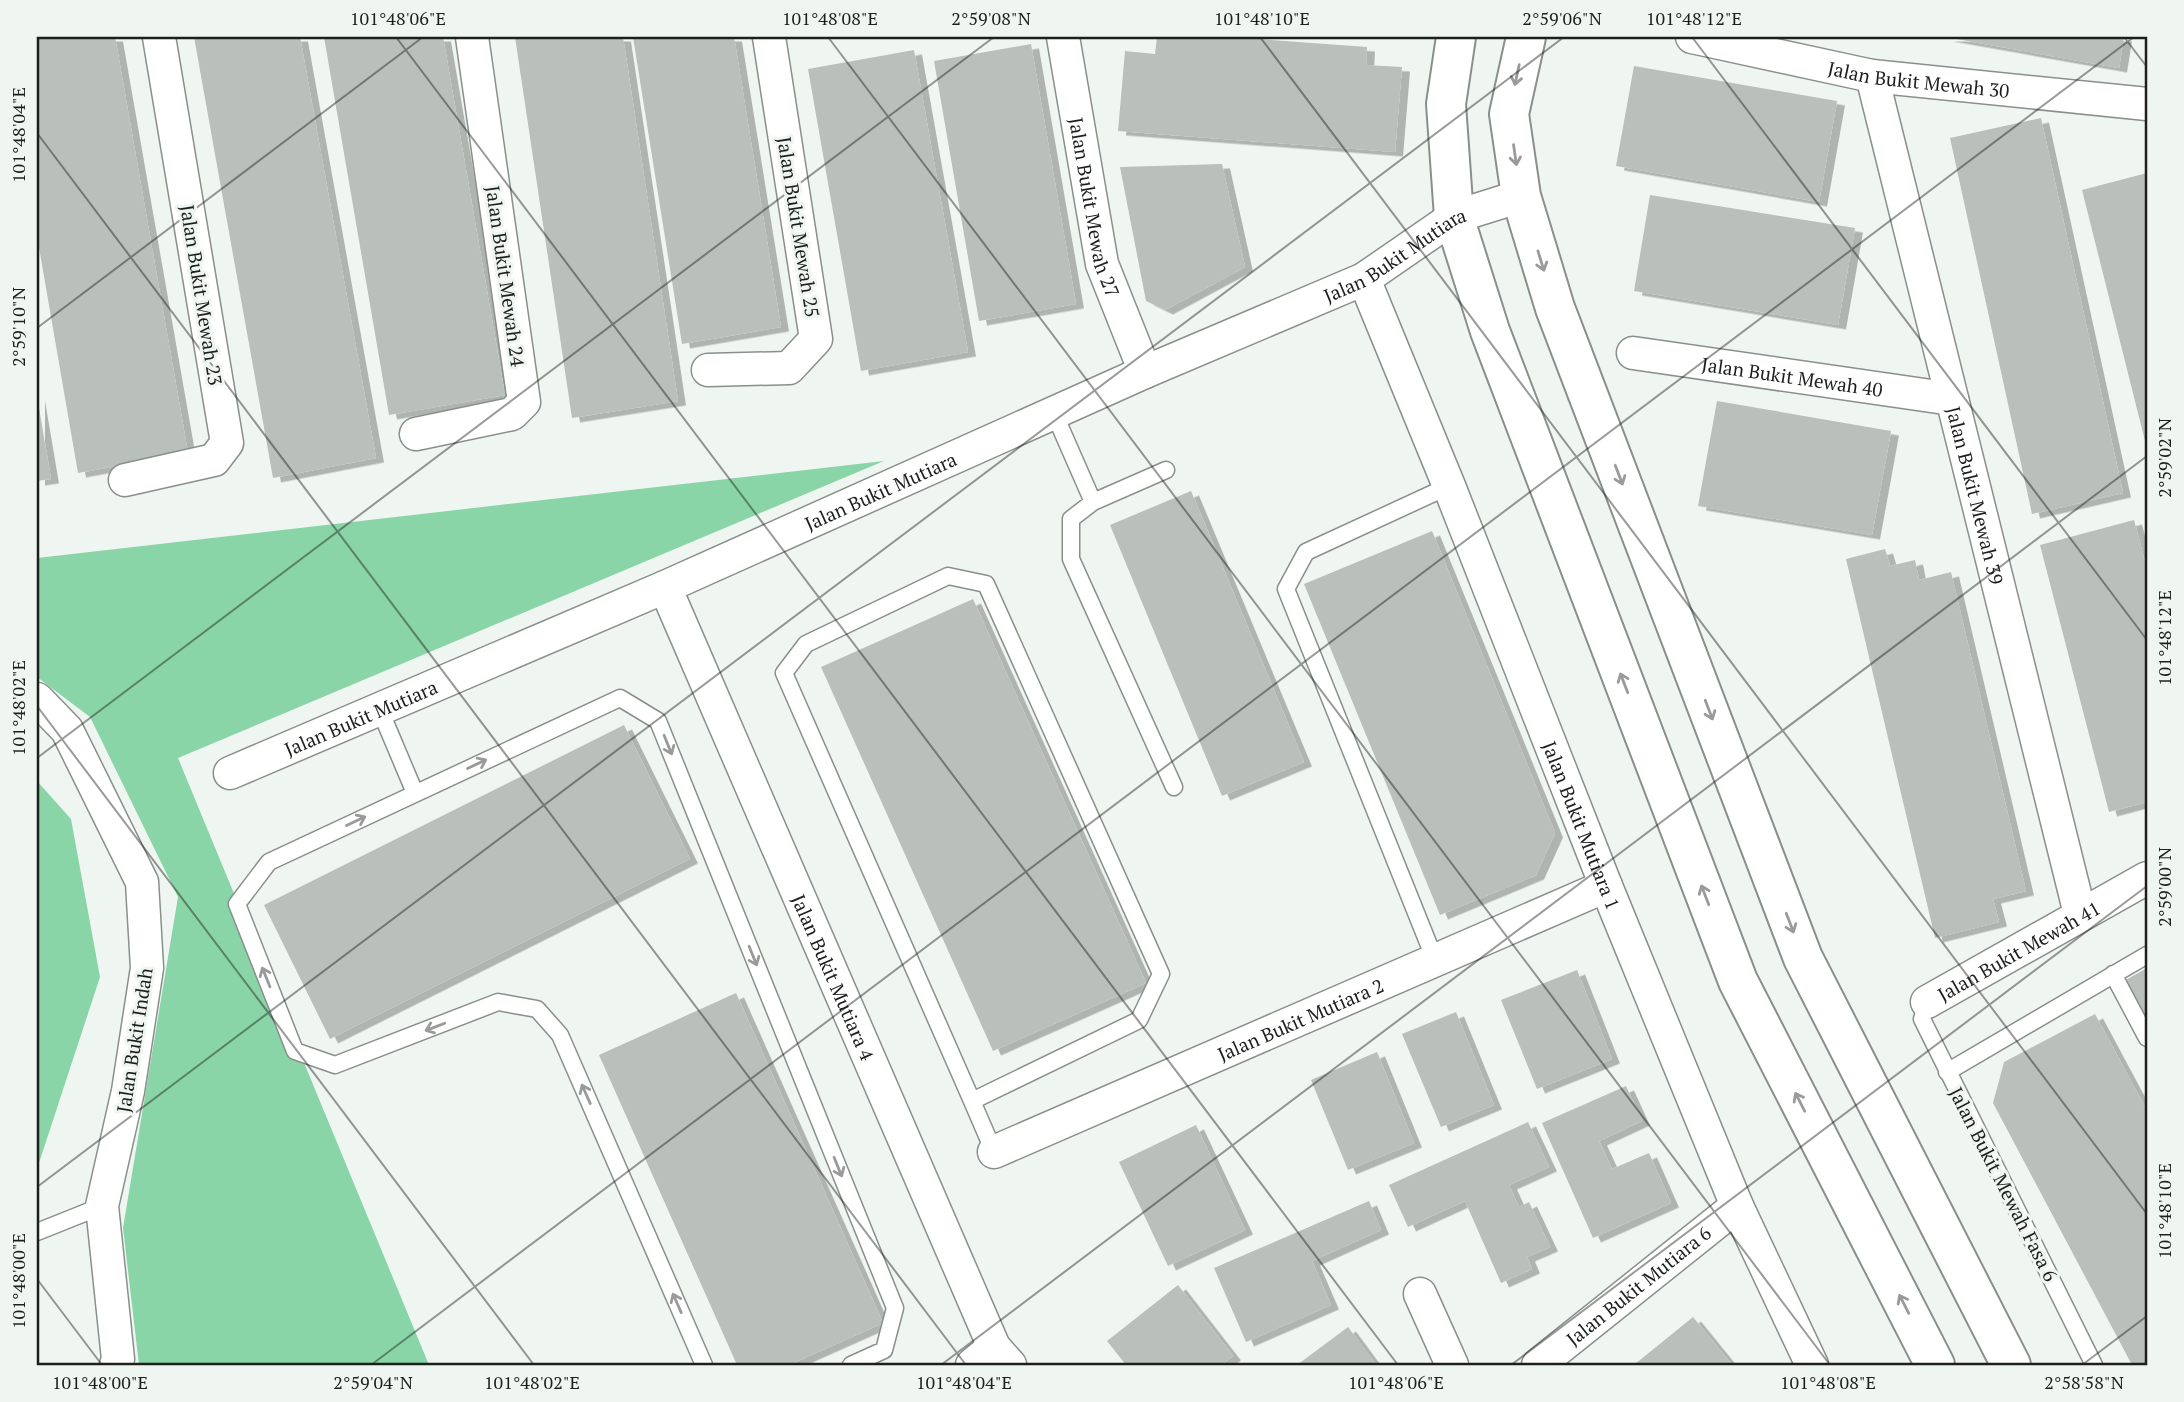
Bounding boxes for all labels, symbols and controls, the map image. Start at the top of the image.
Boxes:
text: 101°48'06"E [350,6,446,30]
text: 101°48'08"E [782,6,878,30]
text: 2°59'08"N [951,6,1031,30]
text: 101°48'10"E [1214,6,1310,30]
text: 2°59'06"N [1522,6,1602,30]
text: 101°48'12"E [1646,6,1742,30]
street label: Jalan Bukit Mewah 30 [1826,54,2011,102]
one-way arrow [1510,63,1524,86]
text: 101°48'04"E [6,87,30,183]
street label: Jalan Bukit Mewah 27 [1065,115,1126,300]
street label: Jalan Bukit Mewah 25 [772,135,826,319]
one-way arrow [1509,143,1522,166]
street label: Jalan Bukit Mewah 24 [481,184,531,369]
street label: Jalan Bukit Mutiara [1320,201,1469,307]
street label: Jalan Bukit Mewah 23 [175,203,229,387]
one-way arrow [1535,250,1548,272]
text: 2°59'10"N [6,287,30,367]
street label: Jalan Bukit Mewah 40 [1700,351,1885,401]
street label: Jalan Bukit Mewah 39 [1942,404,2010,587]
text: 2°59'02"N [2152,418,2176,498]
street label: Jalan Bukit Mutiara [800,446,961,535]
one-way arrow [1613,464,1626,485]
text: 101°48'12"E [2152,590,2176,686]
text: 101°48'02"E [6,660,30,756]
one-way arrow [1617,672,1630,694]
street label: Jalan Bukit Mutiara [280,673,441,761]
one-way arrow [1703,699,1716,721]
one-way arrow [662,733,675,755]
street label: Jalan Bukit Mutiara 1 [1538,737,1627,913]
one-way arrow [466,757,487,770]
one-way arrow [345,814,366,827]
text: 2°59'00"N [2152,847,2176,927]
one-way arrow [1698,885,1711,907]
street label: Jalan Bukit Mutiara 4 [787,890,881,1065]
street label: Jalan Bukit Mewah 41 [1933,895,2104,1006]
one-way arrow [1784,912,1797,933]
one-way arrow [747,944,760,966]
street label: Jalan Bukit Indah [110,966,158,1114]
one-way arrow [259,967,272,989]
street label: Jalan Bukit Mutiara 2 [1213,972,1387,1066]
one-way arrow [424,1021,446,1034]
street label: Jalan Bukit Mewah Fasa 6 [1944,1083,2064,1285]
one-way arrow [579,1084,592,1105]
one-way arrow [1793,1092,1806,1113]
one-way arrow [832,1155,845,1177]
text: 101°48'10"E [2152,1163,2176,1259]
street label: Jalan Bukit Mutiara 6 [1560,1220,1716,1351]
text: 101°48'00"E [6,1233,30,1329]
one-way arrow [670,1292,683,1314]
one-way arrow [1896,1295,1910,1315]
text: 101°48'00"E [52,1370,148,1394]
text: 2°59'04"N [333,1370,413,1394]
text: 101°48'02"E [484,1370,580,1394]
text: 101°48'04"E [916,1370,1012,1394]
text: 101°48'06"E [1348,1370,1444,1394]
text: 101°48'08"E [1780,1370,1876,1394]
text: 2°58'58"N [2044,1370,2124,1394]

